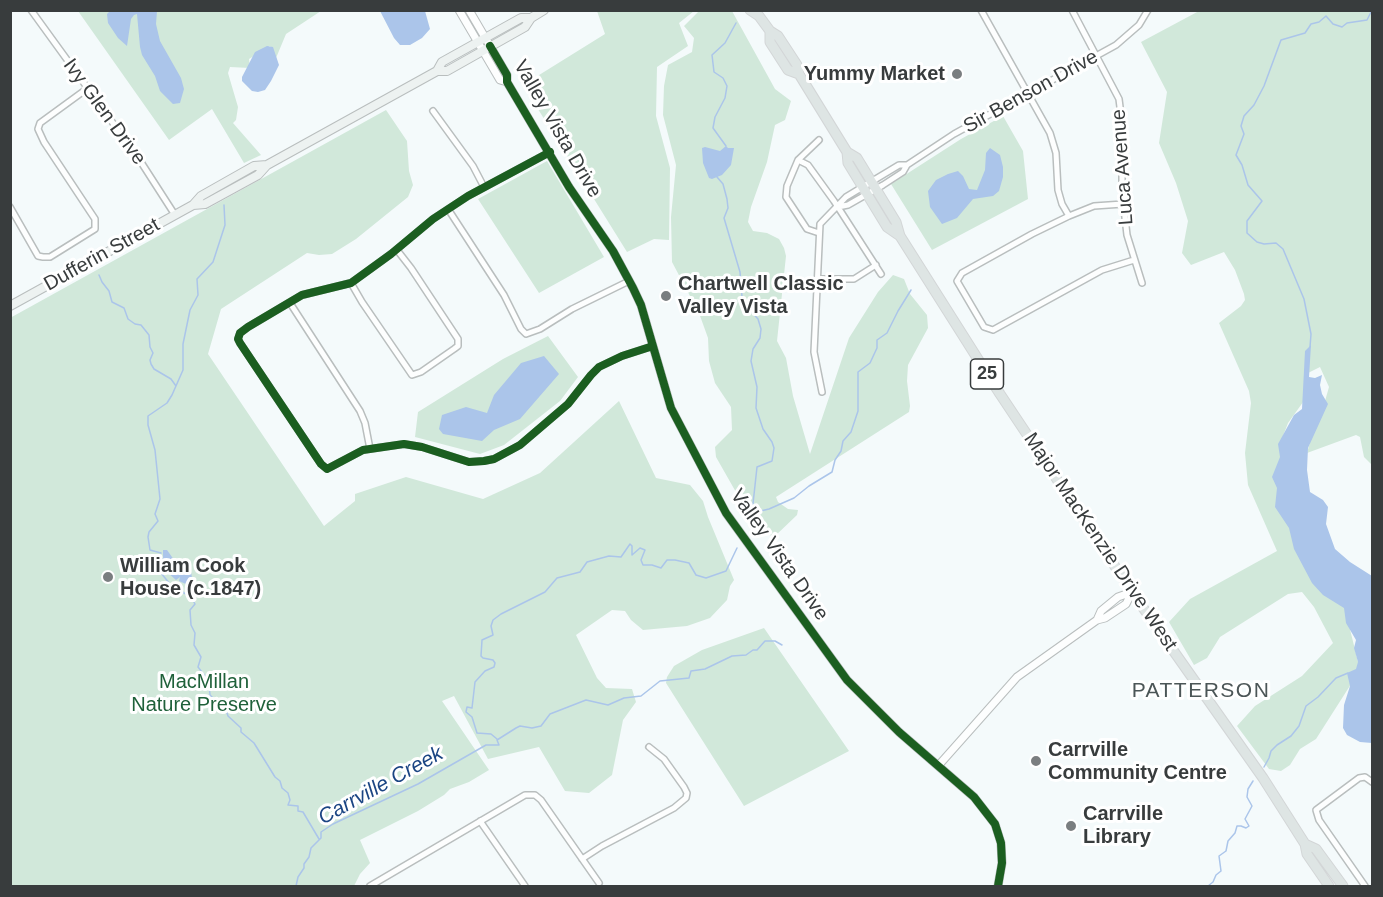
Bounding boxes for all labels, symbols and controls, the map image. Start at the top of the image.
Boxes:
street label: Sir Benson Drive [960,45,1102,139]
street label: Ivy Glen Drive [57,54,151,170]
street label: Valley Vista Drive [508,56,606,202]
place label: Yummy Market [804,62,945,86]
marker: Yummy Market [950,67,964,81]
street label: Luca Avenue [1107,108,1139,226]
street label: Dufferin Street [40,213,164,297]
place label: Chartwell Classic Valley Vista [678,272,844,319]
marker: Chartwell Classic Valley Vista [659,289,673,303]
road number: 25 [970,359,1004,389]
street label: Major MacKenzie Drive West [1018,429,1182,655]
street label: Valley Vista Drive [725,485,833,625]
place label: William Cook House (c.1847) [120,554,261,601]
marker: William Cook House (c.1847) [101,570,115,584]
park label: MacMillan Nature Preserve [131,670,277,717]
district label: PATTERSON [1132,678,1270,704]
place label: Carrville Community Centre [1048,738,1227,785]
water label: Carrville Creek [314,741,448,831]
marker: Carrville Community Centre [1029,754,1043,768]
place label: Carrville Library [1083,802,1163,849]
marker: Carrville Library [1064,819,1078,833]

